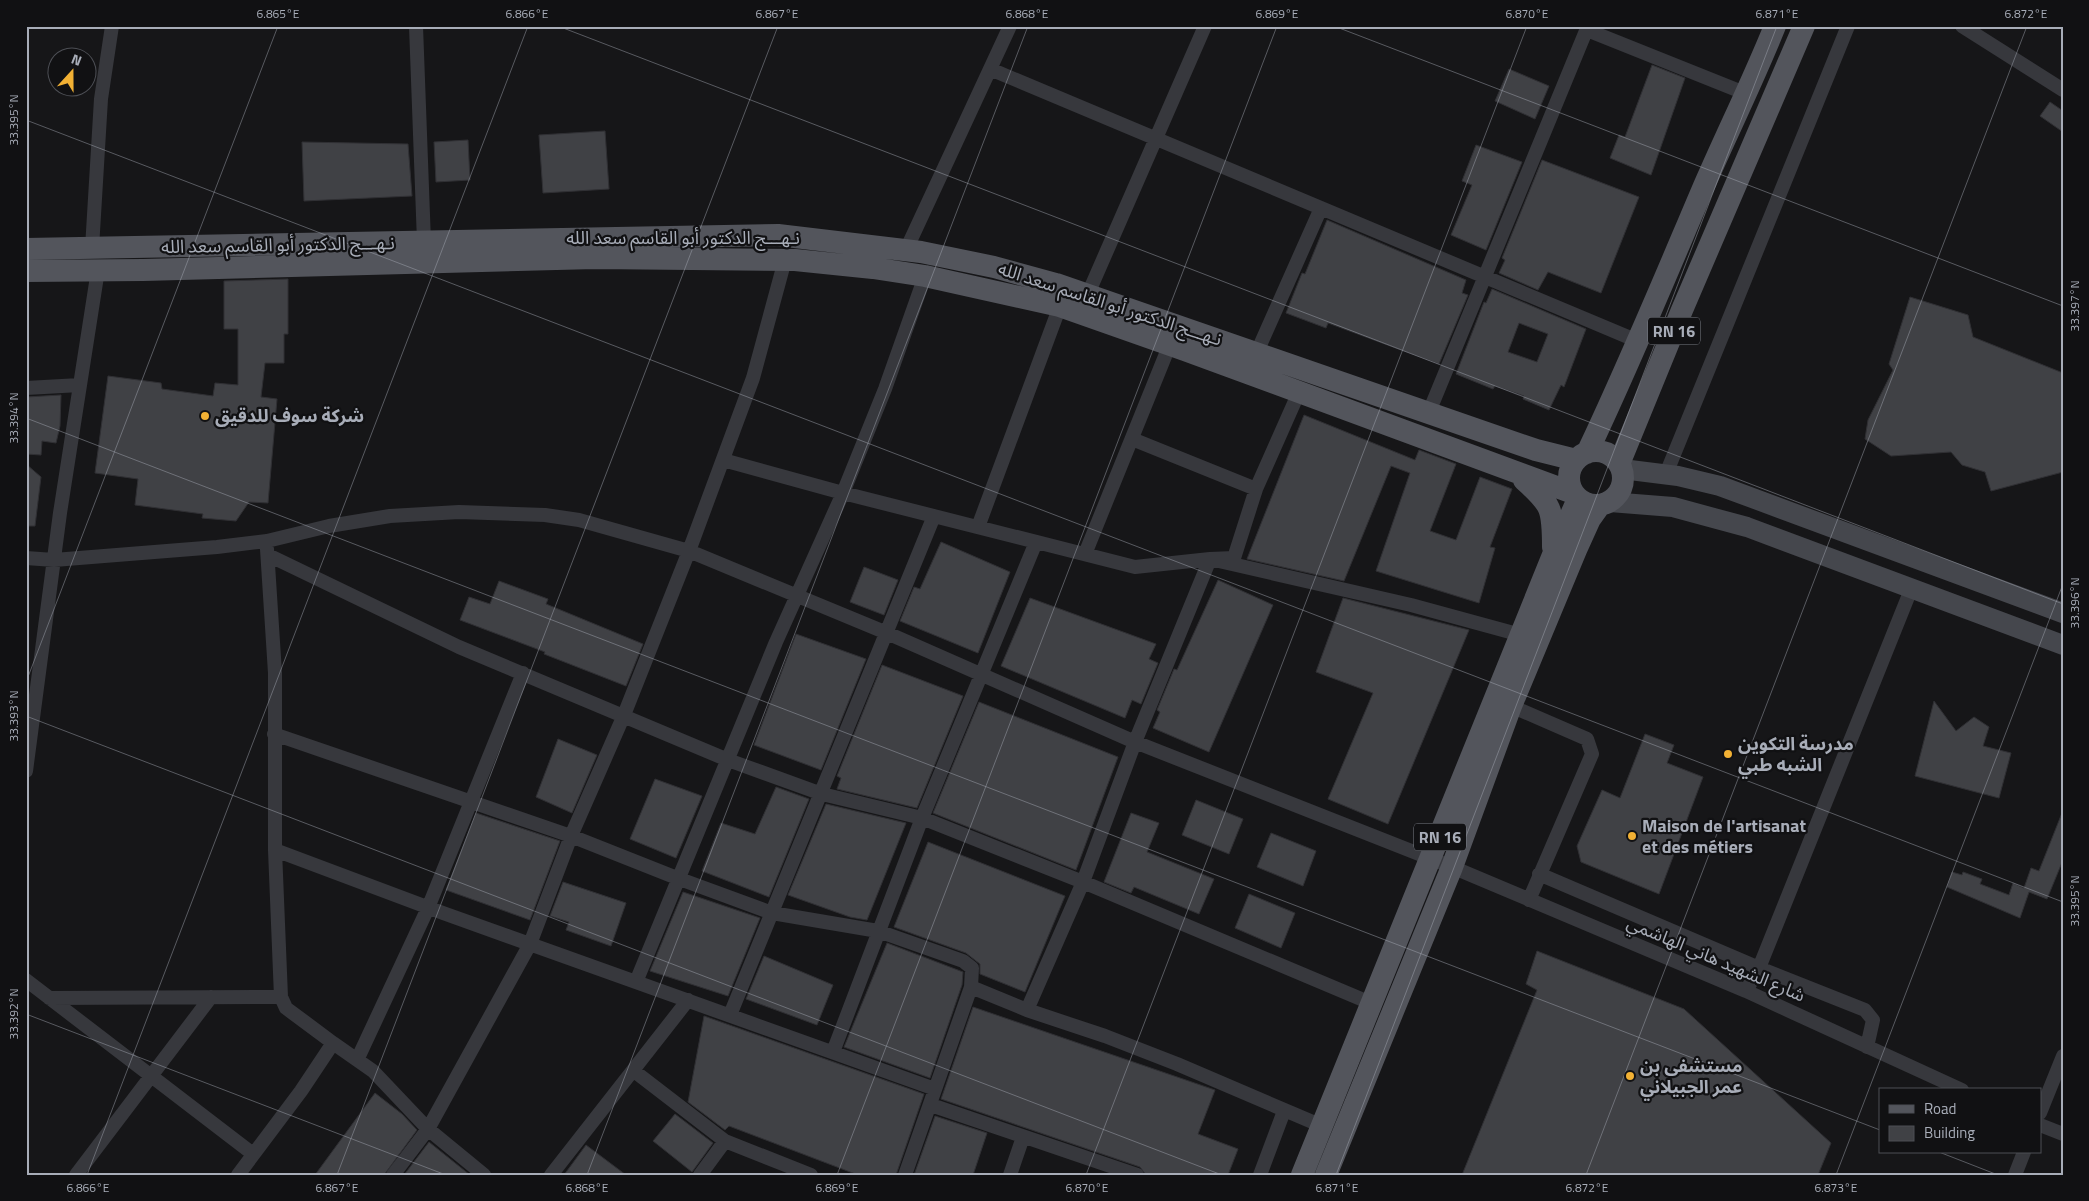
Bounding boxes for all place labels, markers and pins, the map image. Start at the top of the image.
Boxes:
place label: شركة سوف للدقيق [215,402,364,429]
marker: شركة سوف للدقيق [199,410,211,422]
place label: مدرسة التكوين الشبه طبي [1738,730,1854,779]
marker: مدرسة التكوين الشبه طبي [1722,748,1734,760]
place label: Maison de l'artisanat et des métiers [1642,812,1806,860]
marker: Maison de l'artisanat et des métiers [1626,830,1638,842]
place label: مستشفى بن عمر الجبيلاني [1640,1052,1743,1101]
marker: مستشفى بن عمر الجبيلاني [1624,1070,1636,1082]

